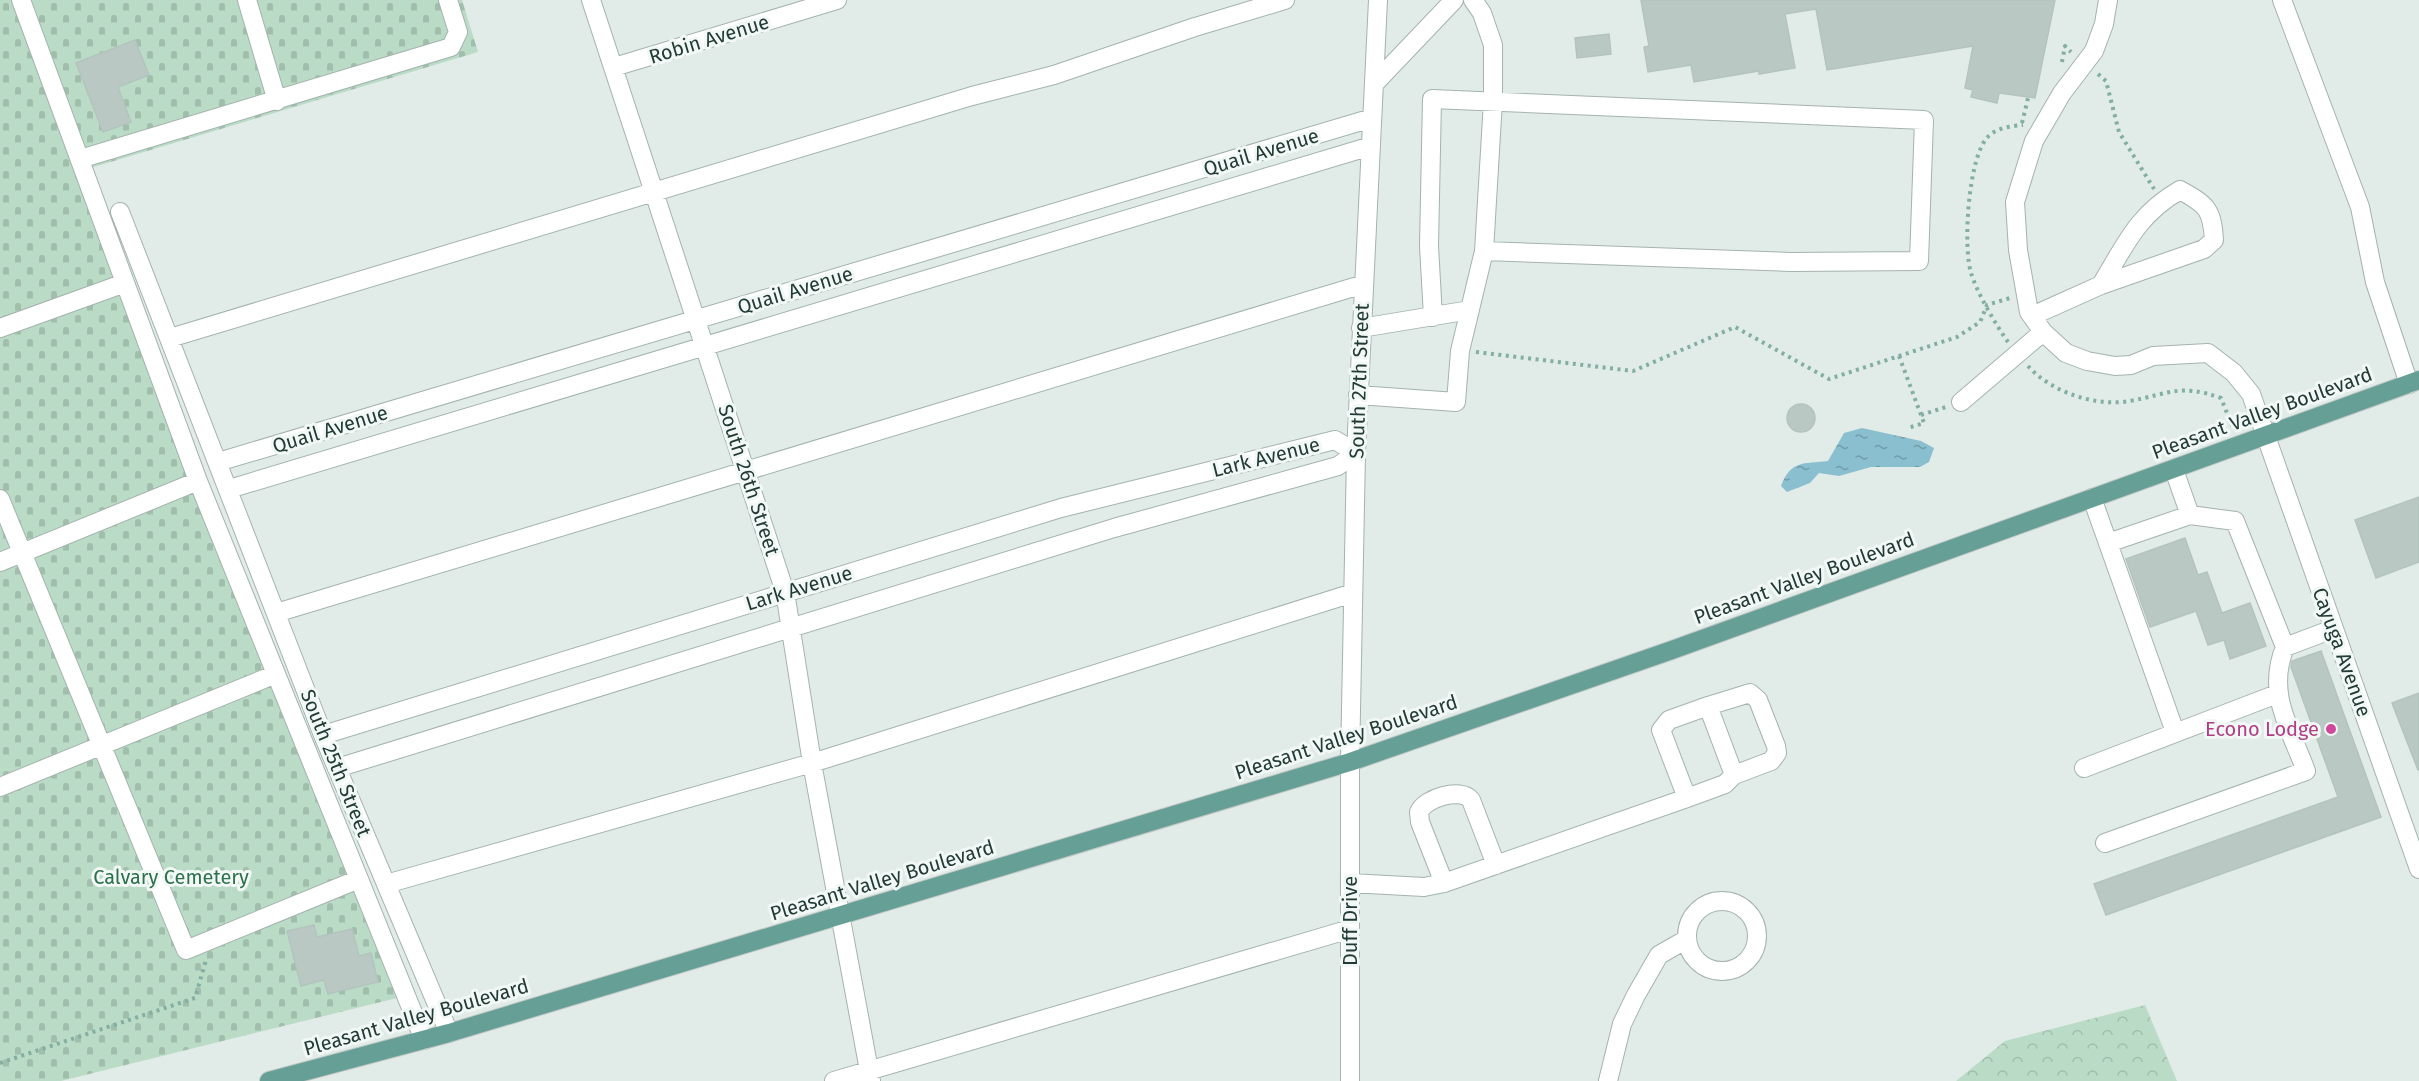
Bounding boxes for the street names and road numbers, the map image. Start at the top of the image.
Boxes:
street label: Robin Avenue [646,9,772,69]
street label: Quail Avenue [1200,123,1322,181]
street label: Quail Avenue [734,261,856,319]
street label: South 27th Street [1344,302,1374,459]
street label: Pleasant Valley Boulevard [2148,362,2376,464]
street label: Quail Avenue [269,400,391,458]
street label: South 26th Street [713,401,785,559]
street label: Lark Avenue [1210,432,1322,482]
street label: Pleasant Valley Boulevard [1690,527,1918,629]
street label: Lark Avenue [743,560,855,616]
street label: Cayuga Avenue [2308,584,2376,720]
street label: South 25th Street [296,686,377,841]
street label: Pleasant Valley Boulevard [1232,690,1460,784]
street label: Pleasant Valley Boulevard [767,834,997,926]
street label: Duff Drive [1338,876,1362,966]
street label: Pleasant Valley Boulevard [301,973,531,1061]

